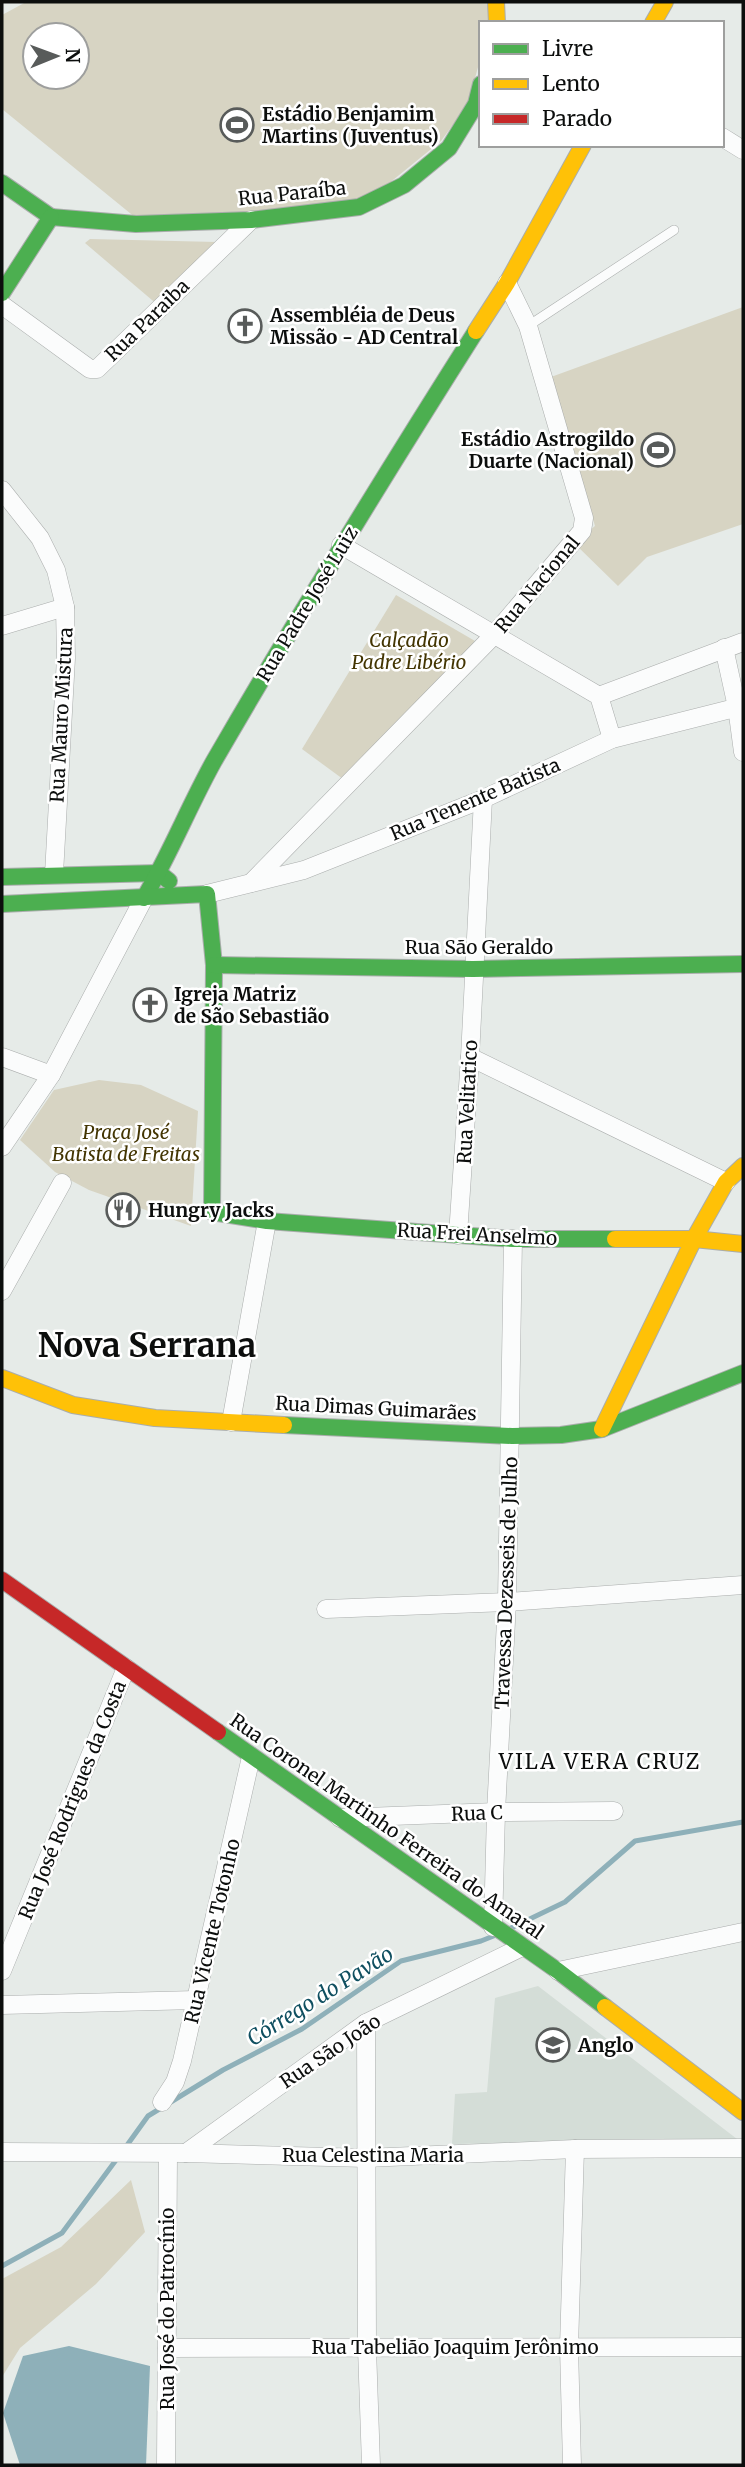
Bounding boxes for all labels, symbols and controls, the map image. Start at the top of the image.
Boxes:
north arrow [21,21,91,91]
legend [479,21,724,147]
text: Livre [542,35,593,62]
text: N [61,48,85,63]
text: Lento [542,70,600,97]
place label: Estádio Benjamim Martins (Juventus) [262,102,439,148]
text: Parado [542,105,612,132]
sports icon: Estádio Benjamim Martins (Juventus) [218,106,256,144]
street label: Rua Paraíba [237,175,347,211]
street label: Rua Paraiba [100,274,194,366]
place label: Assembléia de Deus Missão - AD Central [269,303,458,349]
church icon: Assembléia de Deus Missão - AD Central [226,307,264,345]
place label: Estádio Astrogildo Duarte (Nacional) [461,427,634,473]
sports icon: Estádio Astrogildo Duarte (Nacional) [639,431,677,469]
street label: Rua Padre José Luiz [251,522,363,686]
street label: Rua Nacional [489,530,585,638]
street label: Rua Mauro Mistura [44,627,78,803]
park label: Calçadão Padre Libério [352,628,467,674]
street label: Rua Tenente Batista [386,752,564,846]
street label: Rua São Geraldo [405,935,553,959]
place label: Igreja Matriz de São Sebastião [174,982,329,1028]
church icon: Igreja Matriz de São Sebastião [131,986,169,1024]
street label: Rua Velitatico [452,1039,482,1165]
park label: Praça José Batista de Freitas [52,1120,200,1166]
restaurant icon: Hungry Jacks [104,1191,142,1229]
place label: Hungry Jacks [148,1198,275,1222]
street label: Rua Frei Anselmo [396,1218,558,1250]
district label: Nova Serrana [38,1325,256,1366]
street label: Rua Dimas Guimarães [275,1391,477,1425]
street label: Travessa Dezesseis de Julho [490,1456,522,1710]
street label: Rua José Rodrigues da Costa [13,1677,131,1923]
street label: Rua Coronel Martinho Ferreira do Amaral [226,1708,549,1944]
district label: VILA VERA CRUZ [498,1748,701,1775]
street label: Rua C [451,1800,503,1826]
street label: Rua Vicente Totonho [179,1836,245,2026]
water label: Córrego do Pavão [242,1940,398,2052]
street label: Rua São João [275,2009,385,2093]
school or university icon: Anglo [534,2026,572,2064]
place label: Anglo [577,2033,634,2057]
street label: Rua Celestina Maria [282,2143,464,2167]
street label: Rua José do Patrocínio [155,2208,179,2410]
street label: Rua Tabelião Joaquim Jerônimo [312,2335,598,2359]

